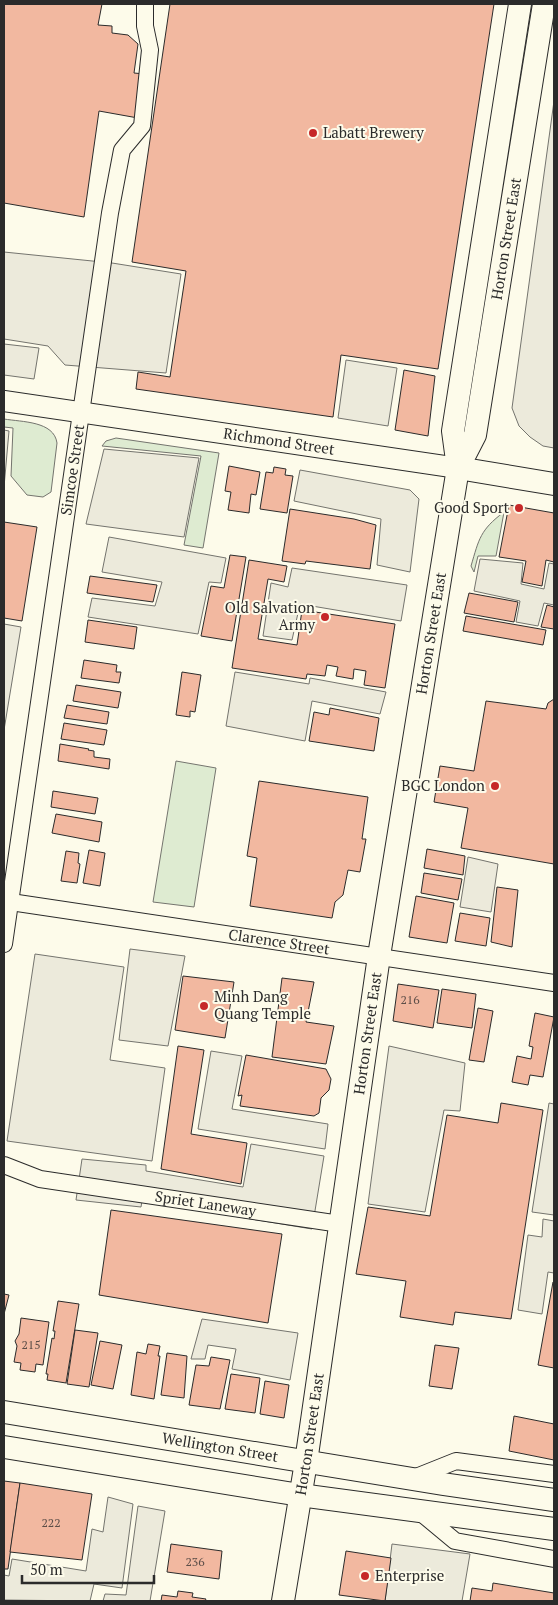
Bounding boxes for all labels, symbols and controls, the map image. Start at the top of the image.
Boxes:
place label: Labatt Brewery [323,122,424,142]
marker: Labatt Brewery [307,127,319,139]
street label: Horton Street East [486,175,525,301]
street label: Simcoe Street [55,423,88,517]
street label: Richmond Street [222,423,336,459]
place label: Good Sport [434,497,509,517]
marker: Good Sport [513,502,525,514]
street label: Horton Street East [411,570,450,696]
place label: Old Salvation Army [225,597,315,634]
marker: Old Salvation Army [319,611,331,623]
place label: BGC London [401,775,485,795]
marker: BGC London [489,780,501,792]
street label: Clarence Street [227,924,331,958]
street label: Horton Street East [348,970,386,1096]
place label: Minh Dang Quang Temple [214,986,311,1023]
house number: 216 [400,992,420,1007]
marker: Minh Dang Quang Temple [198,1000,210,1012]
street label: Spriet Laneway [154,1185,258,1220]
house number: 215 [21,1337,41,1352]
street label: Horton Street East [290,1371,328,1497]
street label: Wellington Street [161,1427,280,1466]
house number: 222 [41,1515,61,1530]
scale bar [22,1552,155,1584]
house number: 236 [185,1554,205,1569]
text: 50 m [30,1559,63,1579]
place label: Enterprise [375,1565,444,1585]
marker: Enterprise [359,1570,371,1582]

